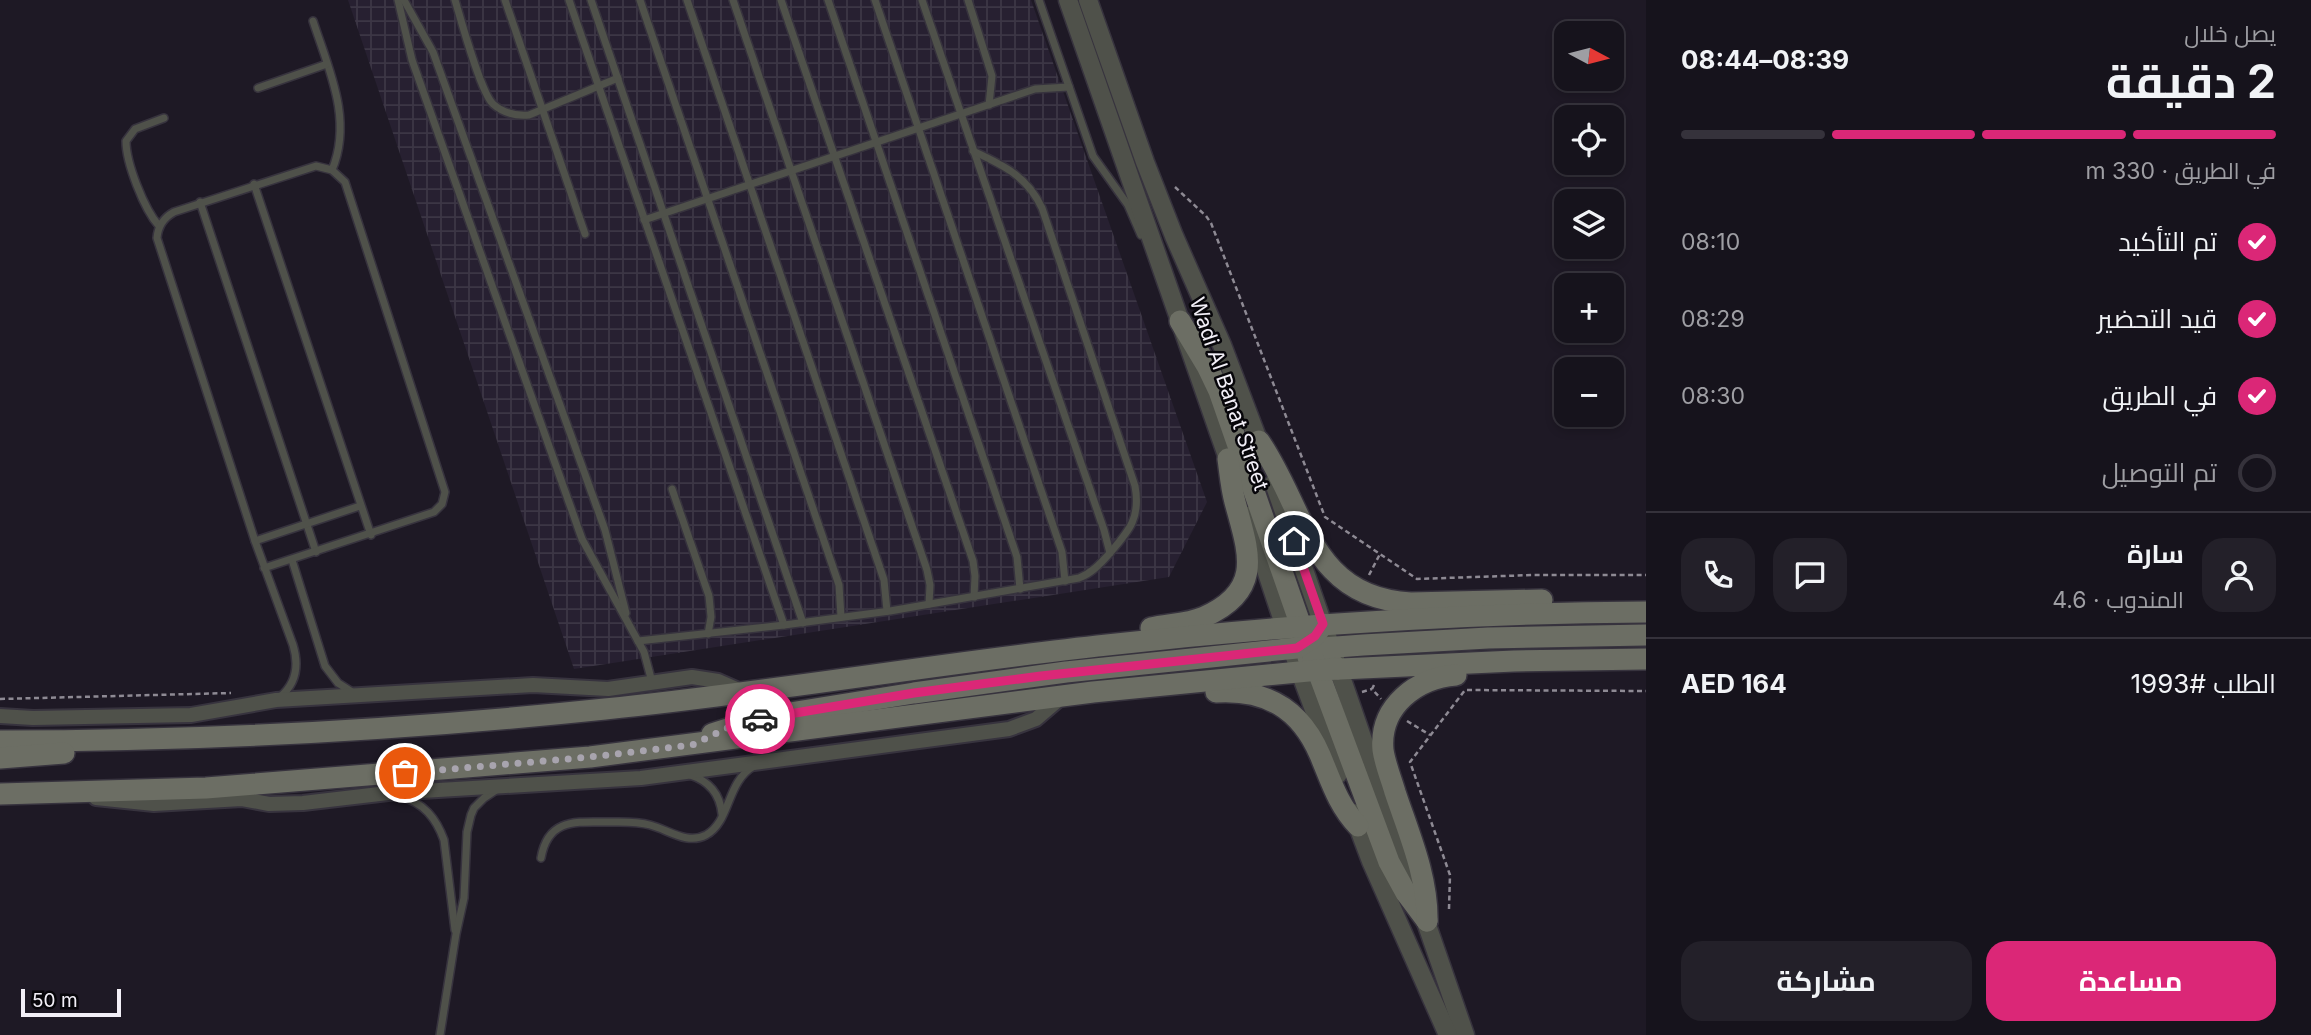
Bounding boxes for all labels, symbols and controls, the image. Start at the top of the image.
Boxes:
text: يصل خلال [2184,20,2276,48]
north arrow [1554,21,1624,91]
map controls [1554,21,1624,427]
text: 08:39–08:44 [1681,44,1849,75]
text: 2 دقيقة [2106,53,2276,109]
button: locate [1554,105,1624,175]
text: في الطريق · 330 m [2085,157,2276,185]
button: layers [1554,189,1624,259]
icon: check [2238,223,2276,261]
text: تم التأكيد [2118,226,2217,257]
text: 08:10 [1681,228,1740,256]
button: + [1554,273,1624,343]
street label: Wadi Al Banat Street [1185,294,1274,494]
icon: check [2238,300,2276,338]
text: قيد التحضير [2097,303,2217,334]
text: 08:29 [1681,305,1745,333]
button: − [1554,357,1624,427]
icon: check [2238,377,2276,415]
text: في الطريق [2102,380,2217,411]
text: 08:30 [1681,382,1745,410]
text: تم التوصيل [2102,457,2217,488]
pin [1264,511,1324,571]
icon: home [1275,522,1313,560]
button: phone [1681,538,1755,612]
button: chat [1773,538,1847,612]
text: سارة [2127,538,2184,569]
button: person [2202,538,2276,612]
text: المندوب · 4.6 [2052,586,2184,614]
text: AED 164 [1681,668,1787,699]
text: الطلب #1993 [2130,668,2276,699]
courier [725,684,795,754]
icon: car [741,700,779,738]
pin [375,743,435,803]
icon: bag [386,754,424,792]
button: مشاركة [1681,941,1972,1021]
button: مساعدة [1986,941,2276,1021]
scale bar [21,986,121,1018]
text: 50 m [32,989,78,1012]

